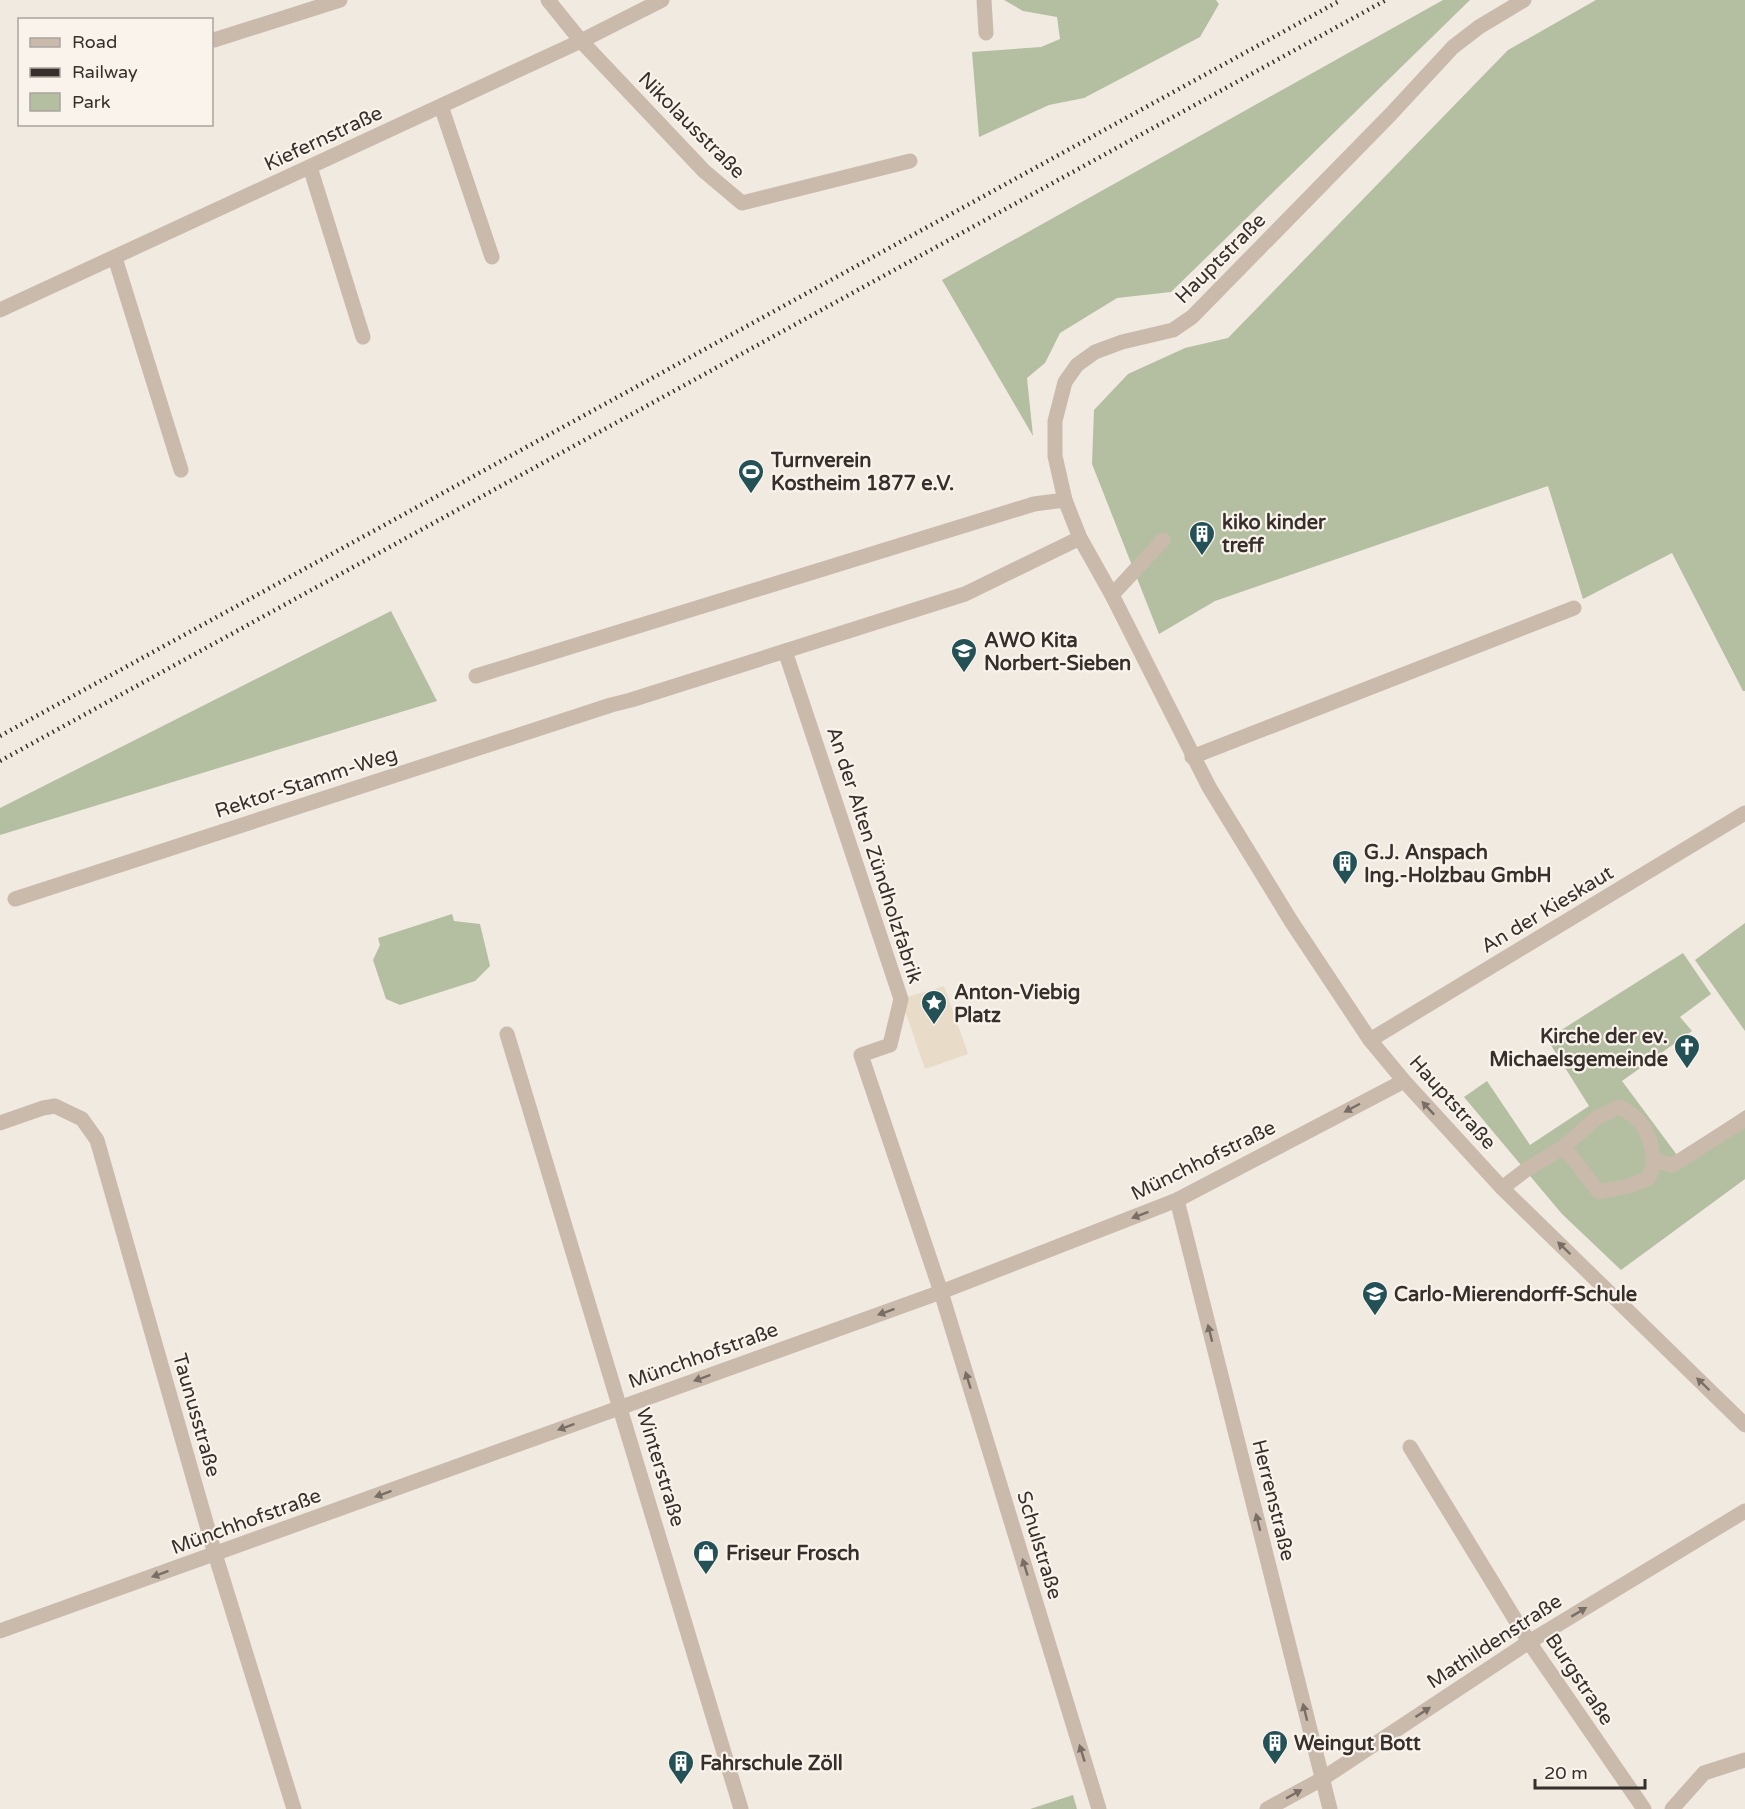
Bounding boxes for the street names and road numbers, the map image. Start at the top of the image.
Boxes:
street label: Nikolausstraße [633,67,750,184]
street label: Kiefernstraße [261,101,386,177]
street label: Hauptstraße [1170,208,1271,309]
street label: An der Alten Zündholzfabrik [821,724,927,987]
street label: Rektor-Stamm-Weg [212,742,401,824]
street label: An der Kieskaut [1477,861,1618,959]
street label: Hauptstraße [1404,1051,1501,1155]
street label: Münchhofstraße [1127,1116,1280,1206]
street label: Münchhofstraße [625,1318,782,1394]
street label: Taunusstraße [167,1351,225,1480]
street label: Winterstraße [631,1405,689,1530]
street label: Herrenstraße [1246,1437,1300,1563]
street label: Münchhofstraße [168,1484,325,1560]
street label: Schulstraße [1011,1488,1067,1602]
street label: Mathildenstraße [1423,1589,1566,1694]
street label: Burgstraße [1540,1629,1619,1730]

